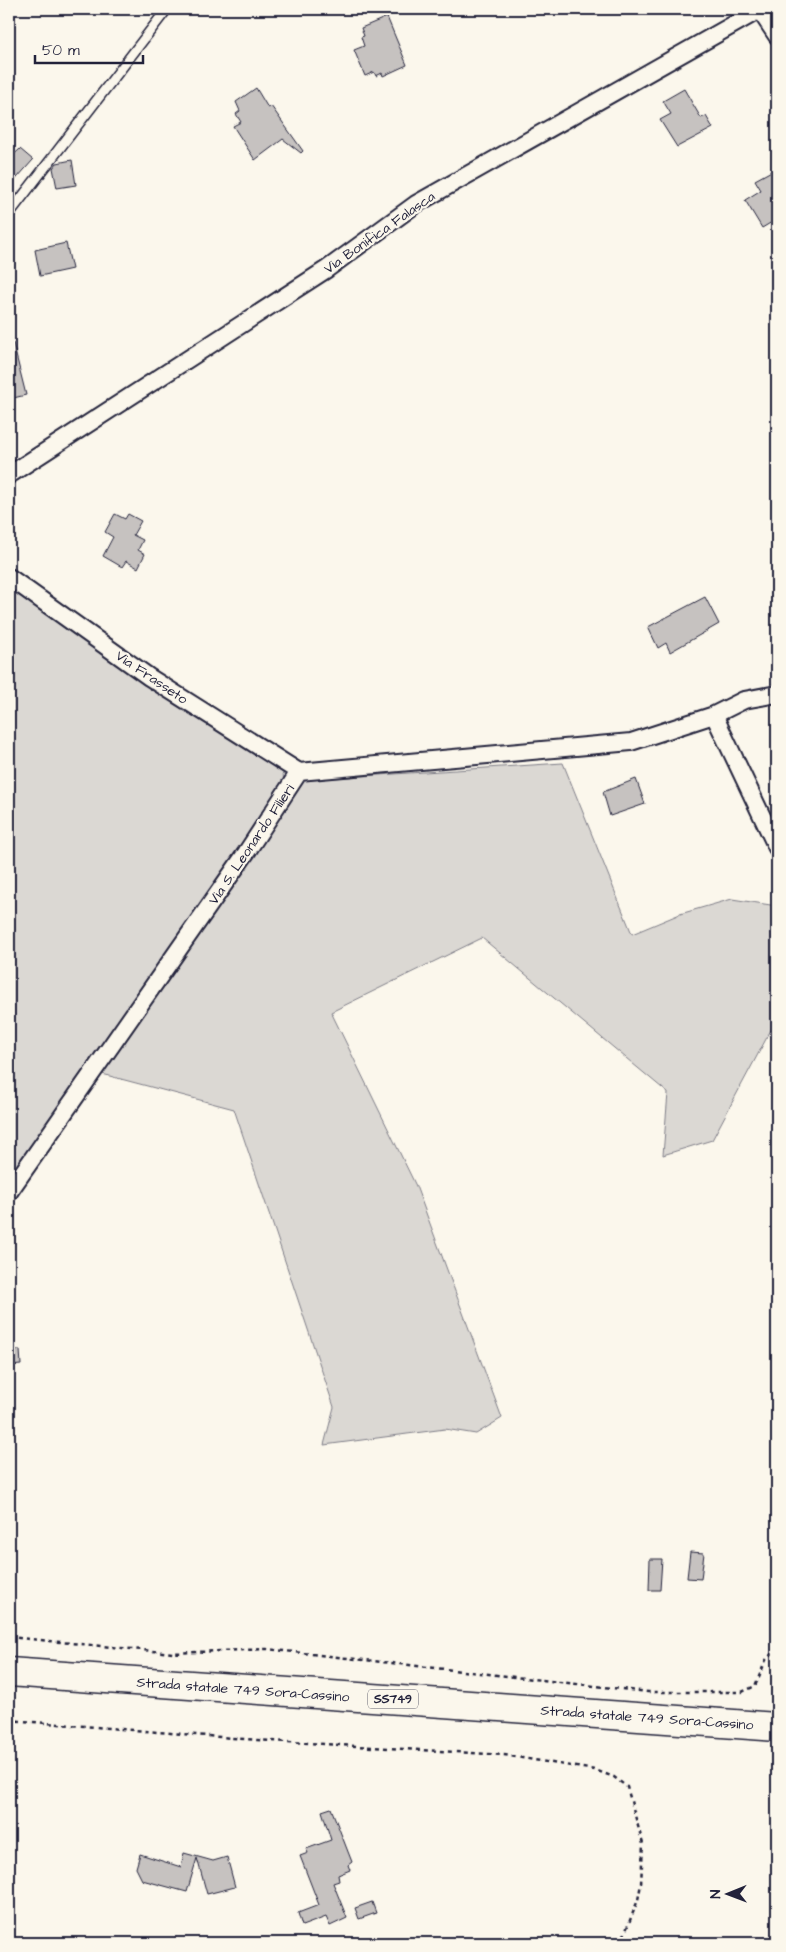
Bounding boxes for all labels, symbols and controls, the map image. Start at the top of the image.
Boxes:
scale bar [35,32,142,64]
text: 50 m [42,40,80,61]
street label: Via Bonifica Falasca [320,187,439,279]
street label: Via Frasseto [111,646,192,709]
street label: Via S. Leonardo Filieri [204,780,300,909]
street label: Strada statale 749 Sora-Cassino [136,1673,350,1707]
road number: SS749 [368,1690,418,1708]
street label: Strada statale 749 Sora-Cassino [540,1701,754,1735]
north arrow [704,1870,754,1920]
text: N [706,1889,726,1899]

